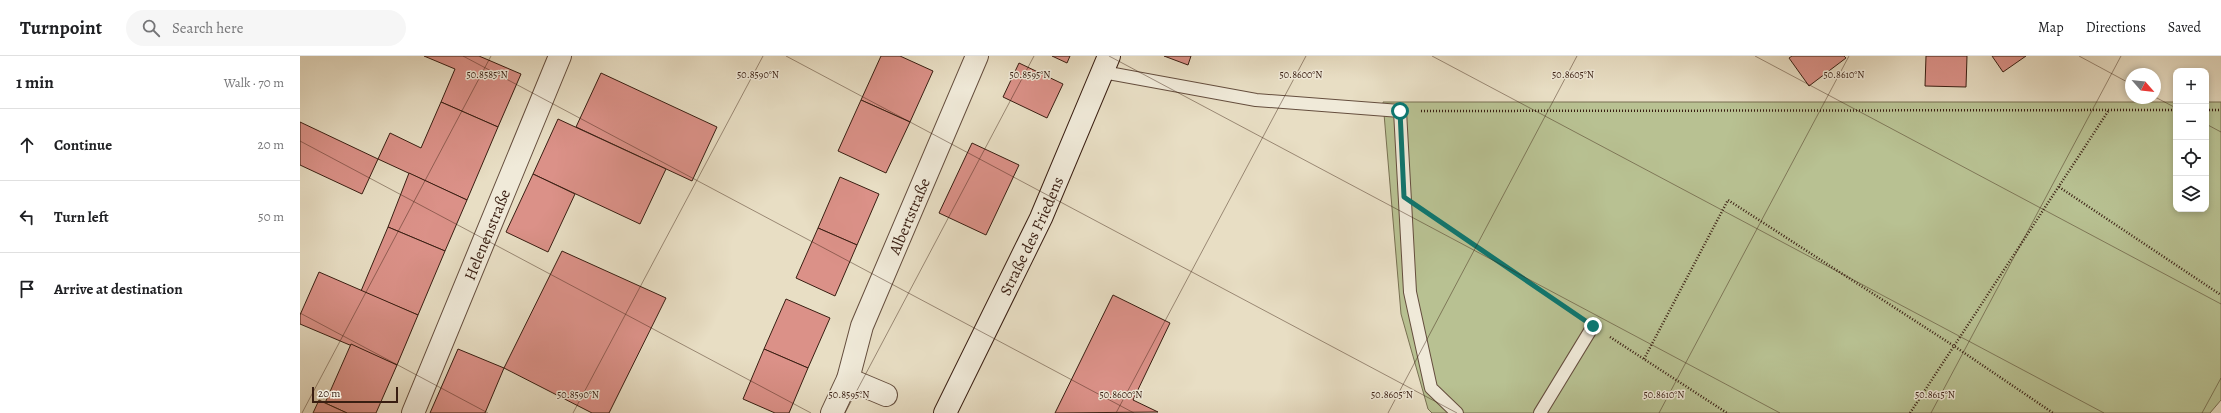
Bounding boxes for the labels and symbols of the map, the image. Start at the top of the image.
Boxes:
text: 50.8585°N [466,68,508,81]
text: 50.8590°N [737,68,779,81]
text: 50.8595°N [1010,68,1050,81]
text: 50.8600°N [1279,68,1323,81]
text: 50.8605°N [1552,68,1594,81]
text: 50.8610°N [1823,68,1865,81]
north arrow [2125,68,2161,104]
route start [1391,102,1409,120]
street label: Straße des Friedens [995,173,1069,299]
street label: Albertstraße [883,175,936,259]
street label: Helenenstraße [459,186,516,284]
route end [1584,317,1602,335]
scale bar [312,385,398,404]
text: 50.8590°N [557,388,599,401]
text: 50.8595°N [829,388,869,401]
text: 50.8600°N [1099,388,1143,401]
text: 50.8605°N [1371,388,1413,401]
text: 50.8610°N [1643,388,1685,401]
text: 50.8615°N [1915,388,1955,401]

